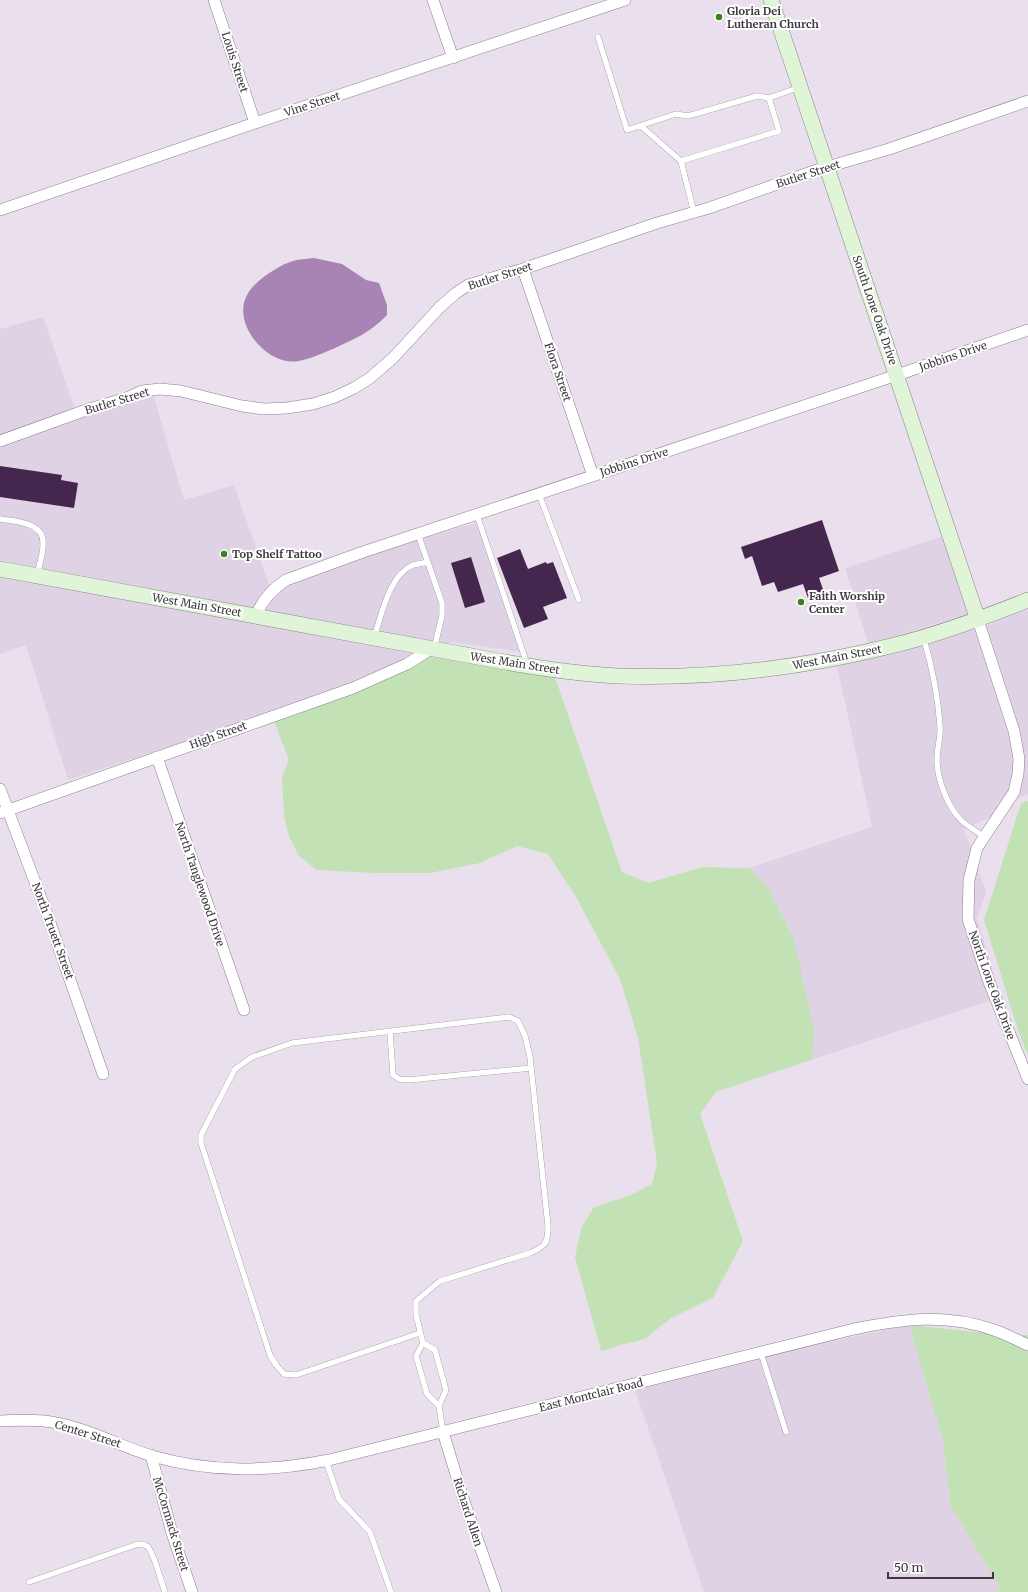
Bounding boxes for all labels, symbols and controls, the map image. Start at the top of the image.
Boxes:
place label: Gloria Dei Lutheran Church [727,4,819,31]
marker: Gloria Dei Lutheran Church [714,12,724,22]
street label: Louis Street [219,30,252,95]
street label: Vine Street [281,88,342,120]
street label: Butler Street [774,157,842,191]
street label: South Lone Oak Drive [850,253,900,367]
street label: Butler Street [466,259,534,293]
street label: Jobbins Drive [916,338,989,374]
street label: Flora Street [541,341,575,404]
street label: Butler Street [83,384,152,417]
street label: Jobbins Drive [597,444,670,480]
place label: Top Shelf Tattoo [232,547,322,561]
marker: Top Shelf Tattoo [219,549,229,559]
place label: Faith Worship Center [809,589,885,616]
street label: West Main Street [150,590,243,620]
marker: Faith Worship Center [796,597,806,607]
street label: West Main Street [790,641,883,673]
street label: West Main Street [468,649,561,677]
street label: High Street [187,718,249,752]
street label: North Tanglewood Drive [172,820,228,948]
street label: North Truett Street [29,881,77,982]
street label: North Lone Oak Drive [966,929,1018,1042]
street label: East Montclair Road [538,1375,645,1415]
street label: Center Street [53,1417,124,1451]
street label: McCormack Street [150,1475,192,1574]
street label: Richard Allen [450,1476,486,1549]
scale bar [888,1554,993,1580]
text: 50 m [894,1560,923,1575]

